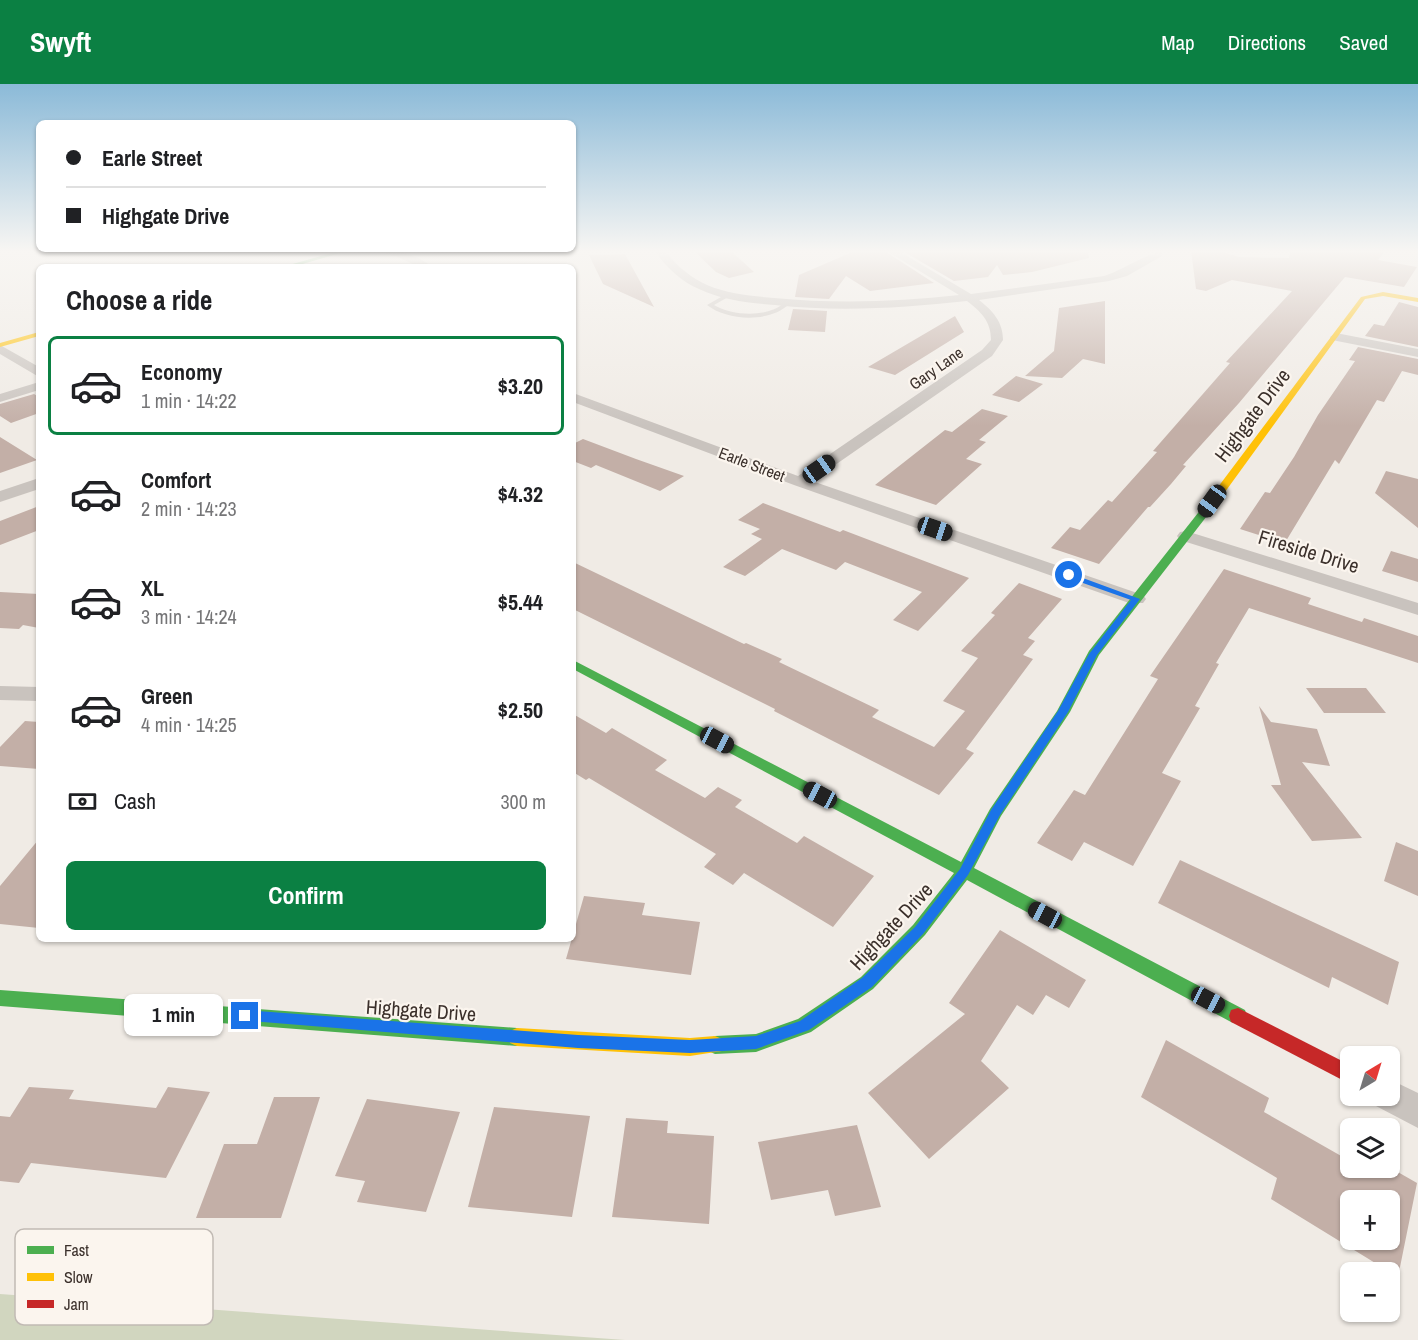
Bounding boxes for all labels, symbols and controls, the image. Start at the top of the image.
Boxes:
text: Swyft [30,23,91,61]
text: Map [1161,28,1195,57]
text: Directions [1228,28,1306,57]
text: Saved [1339,28,1388,57]
text: Earle Street [102,143,202,173]
text: Highgate Drive [102,201,229,231]
text: Choose a ride [66,282,212,318]
street label: Gary Lane [905,341,967,395]
text: Economy [141,357,222,387]
icon: car [69,359,123,413]
street label: Highgate Drive [1208,363,1296,467]
text: $3.20 [498,371,543,401]
text: 1 min · 14:22 [141,387,237,414]
street label: Earle Street [716,441,789,487]
car [799,451,839,487]
text: Comfort [141,465,211,495]
icon: car [69,467,123,521]
text: $4.32 [498,479,543,509]
car [1194,481,1230,521]
text: 2 min · 14:23 [141,495,237,522]
car [915,515,955,543]
street label: Fireside Drive [1255,523,1363,579]
route start [1055,561,1082,588]
text: XL [141,573,164,603]
icon: car [69,575,123,629]
text: $5.44 [498,587,543,617]
text: 3 min · 14:24 [141,603,237,630]
text: Green [141,681,193,711]
icon: car [69,683,123,737]
text: $2.50 [498,695,543,725]
text: 4 min · 14:25 [141,711,237,738]
car [697,724,737,756]
car [800,779,840,811]
icon: cash [66,785,99,818]
text: Cash [114,786,156,816]
text: 300 m [500,788,546,815]
button: Confirm [66,861,546,930]
street label: Highgate Drive [844,876,938,976]
car [1025,899,1065,931]
car [1188,984,1228,1016]
street label: Highgate Drive [365,993,477,1027]
callout: 1 min [125,995,224,1037]
text: 1 min [152,1001,195,1028]
route end [231,1002,258,1029]
north arrow [1340,1046,1400,1106]
map controls [1340,1046,1400,1322]
button: layers [1340,1118,1400,1178]
button: + [1340,1190,1400,1250]
legend [15,1229,213,1325]
text: Fast [64,1239,89,1261]
button: − [1340,1262,1400,1322]
text: Slow [64,1266,93,1288]
text: Jam [64,1293,89,1315]

